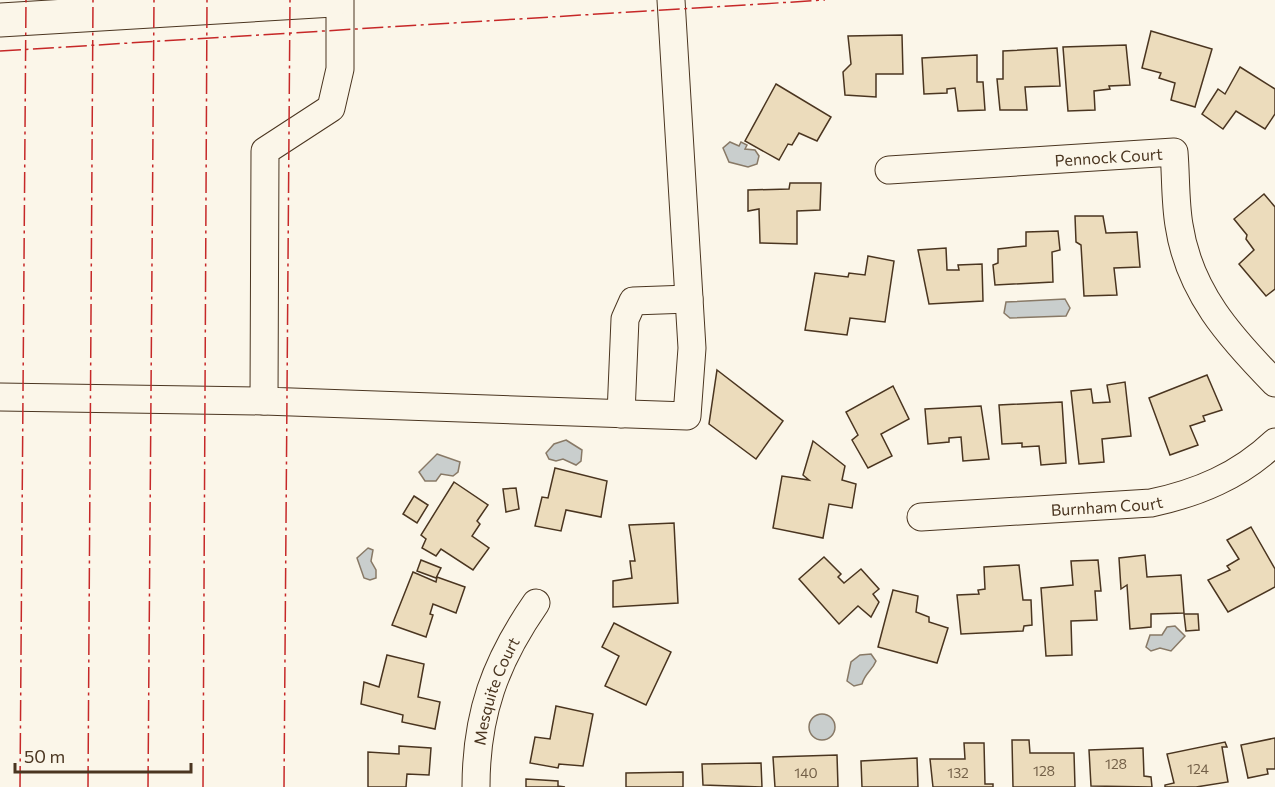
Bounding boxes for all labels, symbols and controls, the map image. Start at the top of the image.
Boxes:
street label: Pennock Court [1054,143,1164,169]
street label: Burnham Court [1050,491,1165,519]
street label: Mesquite Court [469,633,523,746]
scale bar [15,736,190,774]
text: 50 m [24,745,65,767]
house number: 128 [1105,755,1127,772]
house number: 124 [1187,760,1210,777]
house number: 128 [1033,762,1055,779]
house number: 140 [794,764,818,781]
house number: 132 [947,764,969,781]

